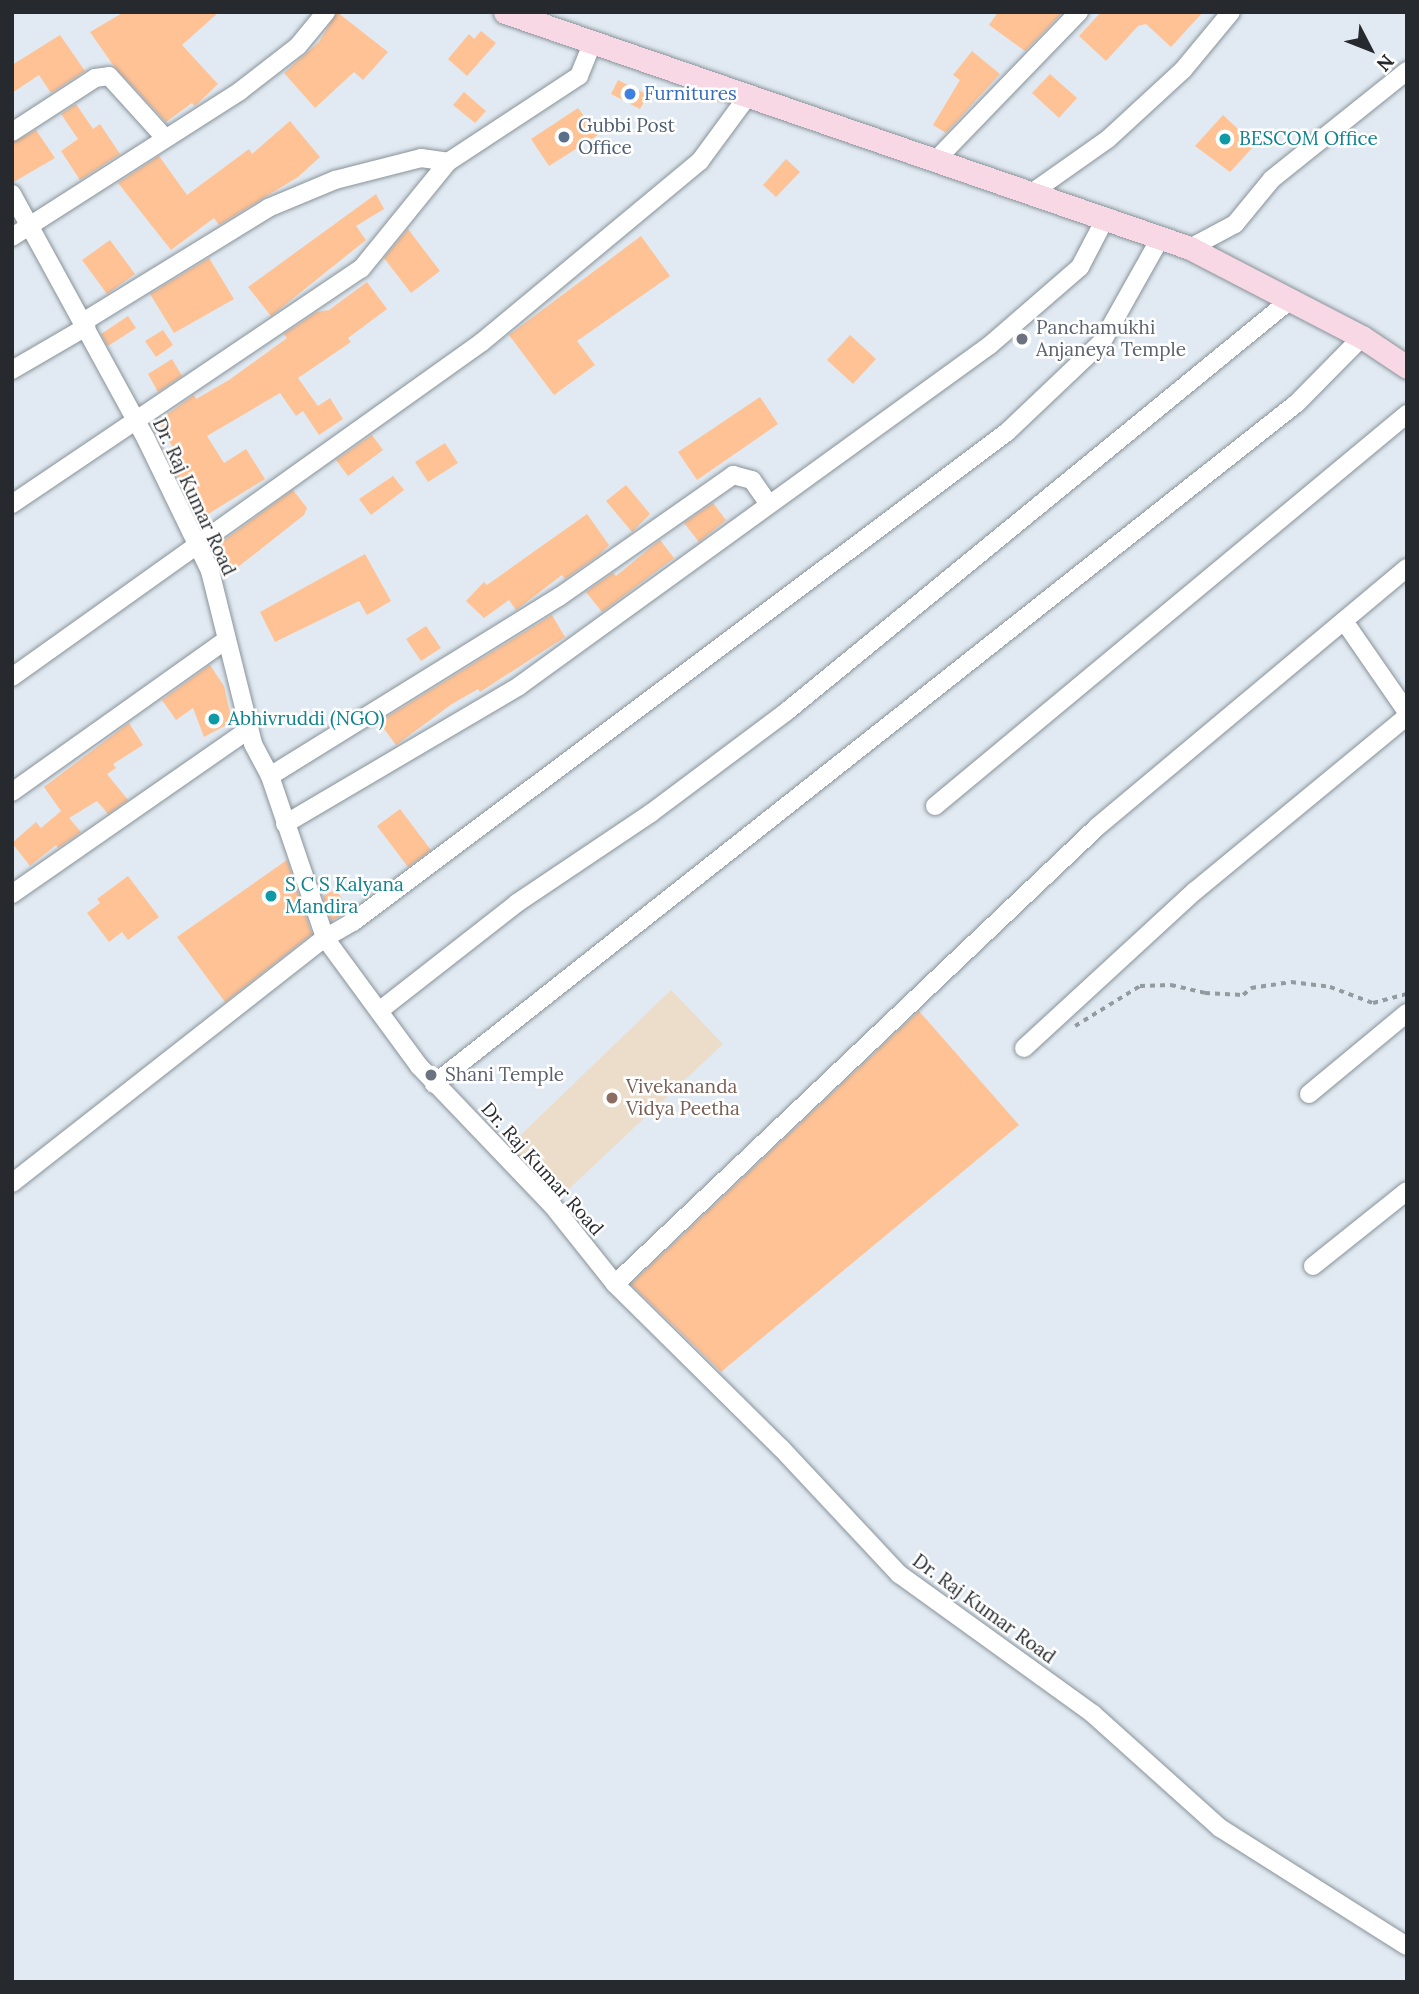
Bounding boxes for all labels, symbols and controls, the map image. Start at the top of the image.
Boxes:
north arrow [1335,14,1405,84]
text: N [1372,50,1399,77]
place label: Furnitures [644,83,737,105]
marker: Furnitures [622,86,638,102]
place label: Gubbi Post Office [578,115,675,159]
place label: BESCOM Office [1239,128,1378,150]
marker: Gubbi Post Office [556,129,572,145]
marker: BESCOM Office [1217,131,1233,147]
place label: Panchamukhi Anjaneya Temple [1036,317,1186,361]
marker: Panchamukhi Anjaneya Temple [1014,331,1030,347]
street label: Dr. Raj Kumar Road [147,415,241,579]
place label: Abhivruddi (NGO) [228,708,385,730]
marker: Abhivruddi (NGO) [206,711,222,727]
place label: S C S Kalyana Mandira [285,874,404,918]
marker: S C S Kalyana Mandira [263,888,279,904]
place label: Shani Temple [445,1064,564,1086]
marker: Shani Temple [423,1067,439,1083]
place label: Vivekananda Vidya Peetha [626,1076,740,1120]
marker: Vivekananda Vidya Peetha [604,1090,620,1106]
street label: Dr. Raj Kumar Road [476,1098,608,1240]
street label: Dr. Raj Kumar Road [908,1549,1060,1669]

